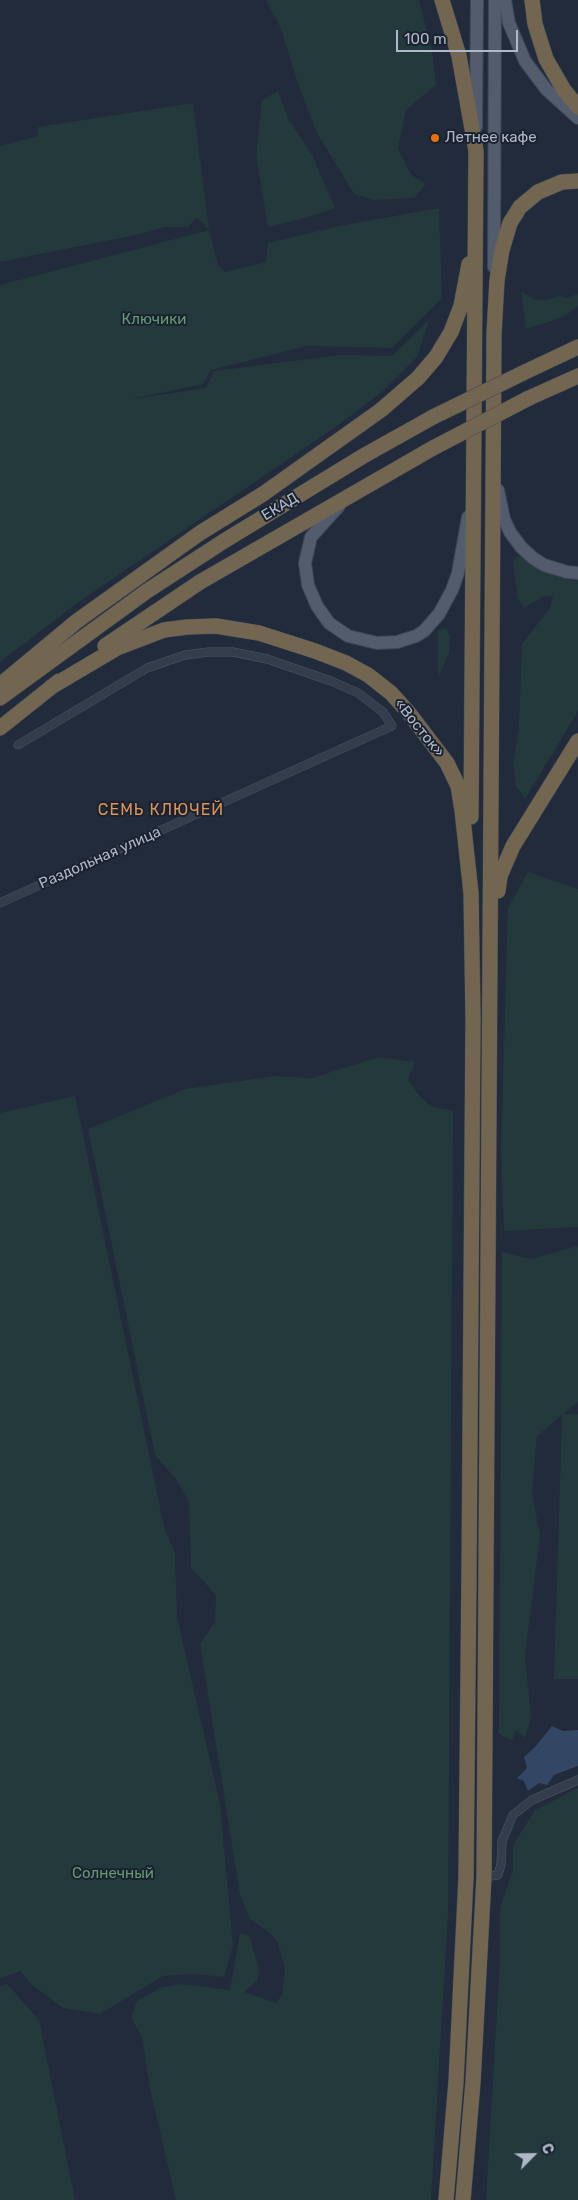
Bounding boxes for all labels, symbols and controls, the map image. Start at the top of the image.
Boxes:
scale bar [398,20,520,52]
text: 100 m [404,30,446,48]
place label: Летнее кафе [445,129,537,147]
marker: Летнее кафе [429,132,441,144]
park label: Ключики [122,311,186,329]
street label: ЕКАД [258,489,302,525]
street label: «Восток» [390,695,448,761]
district label: СЕМЬ КЛЮЧЕЙ [96,800,226,820]
street label: Раздольная улица [36,823,164,893]
park label: Солнечный [72,1865,154,1883]
north arrow [508,2130,558,2180]
text: С [538,2141,557,2157]

